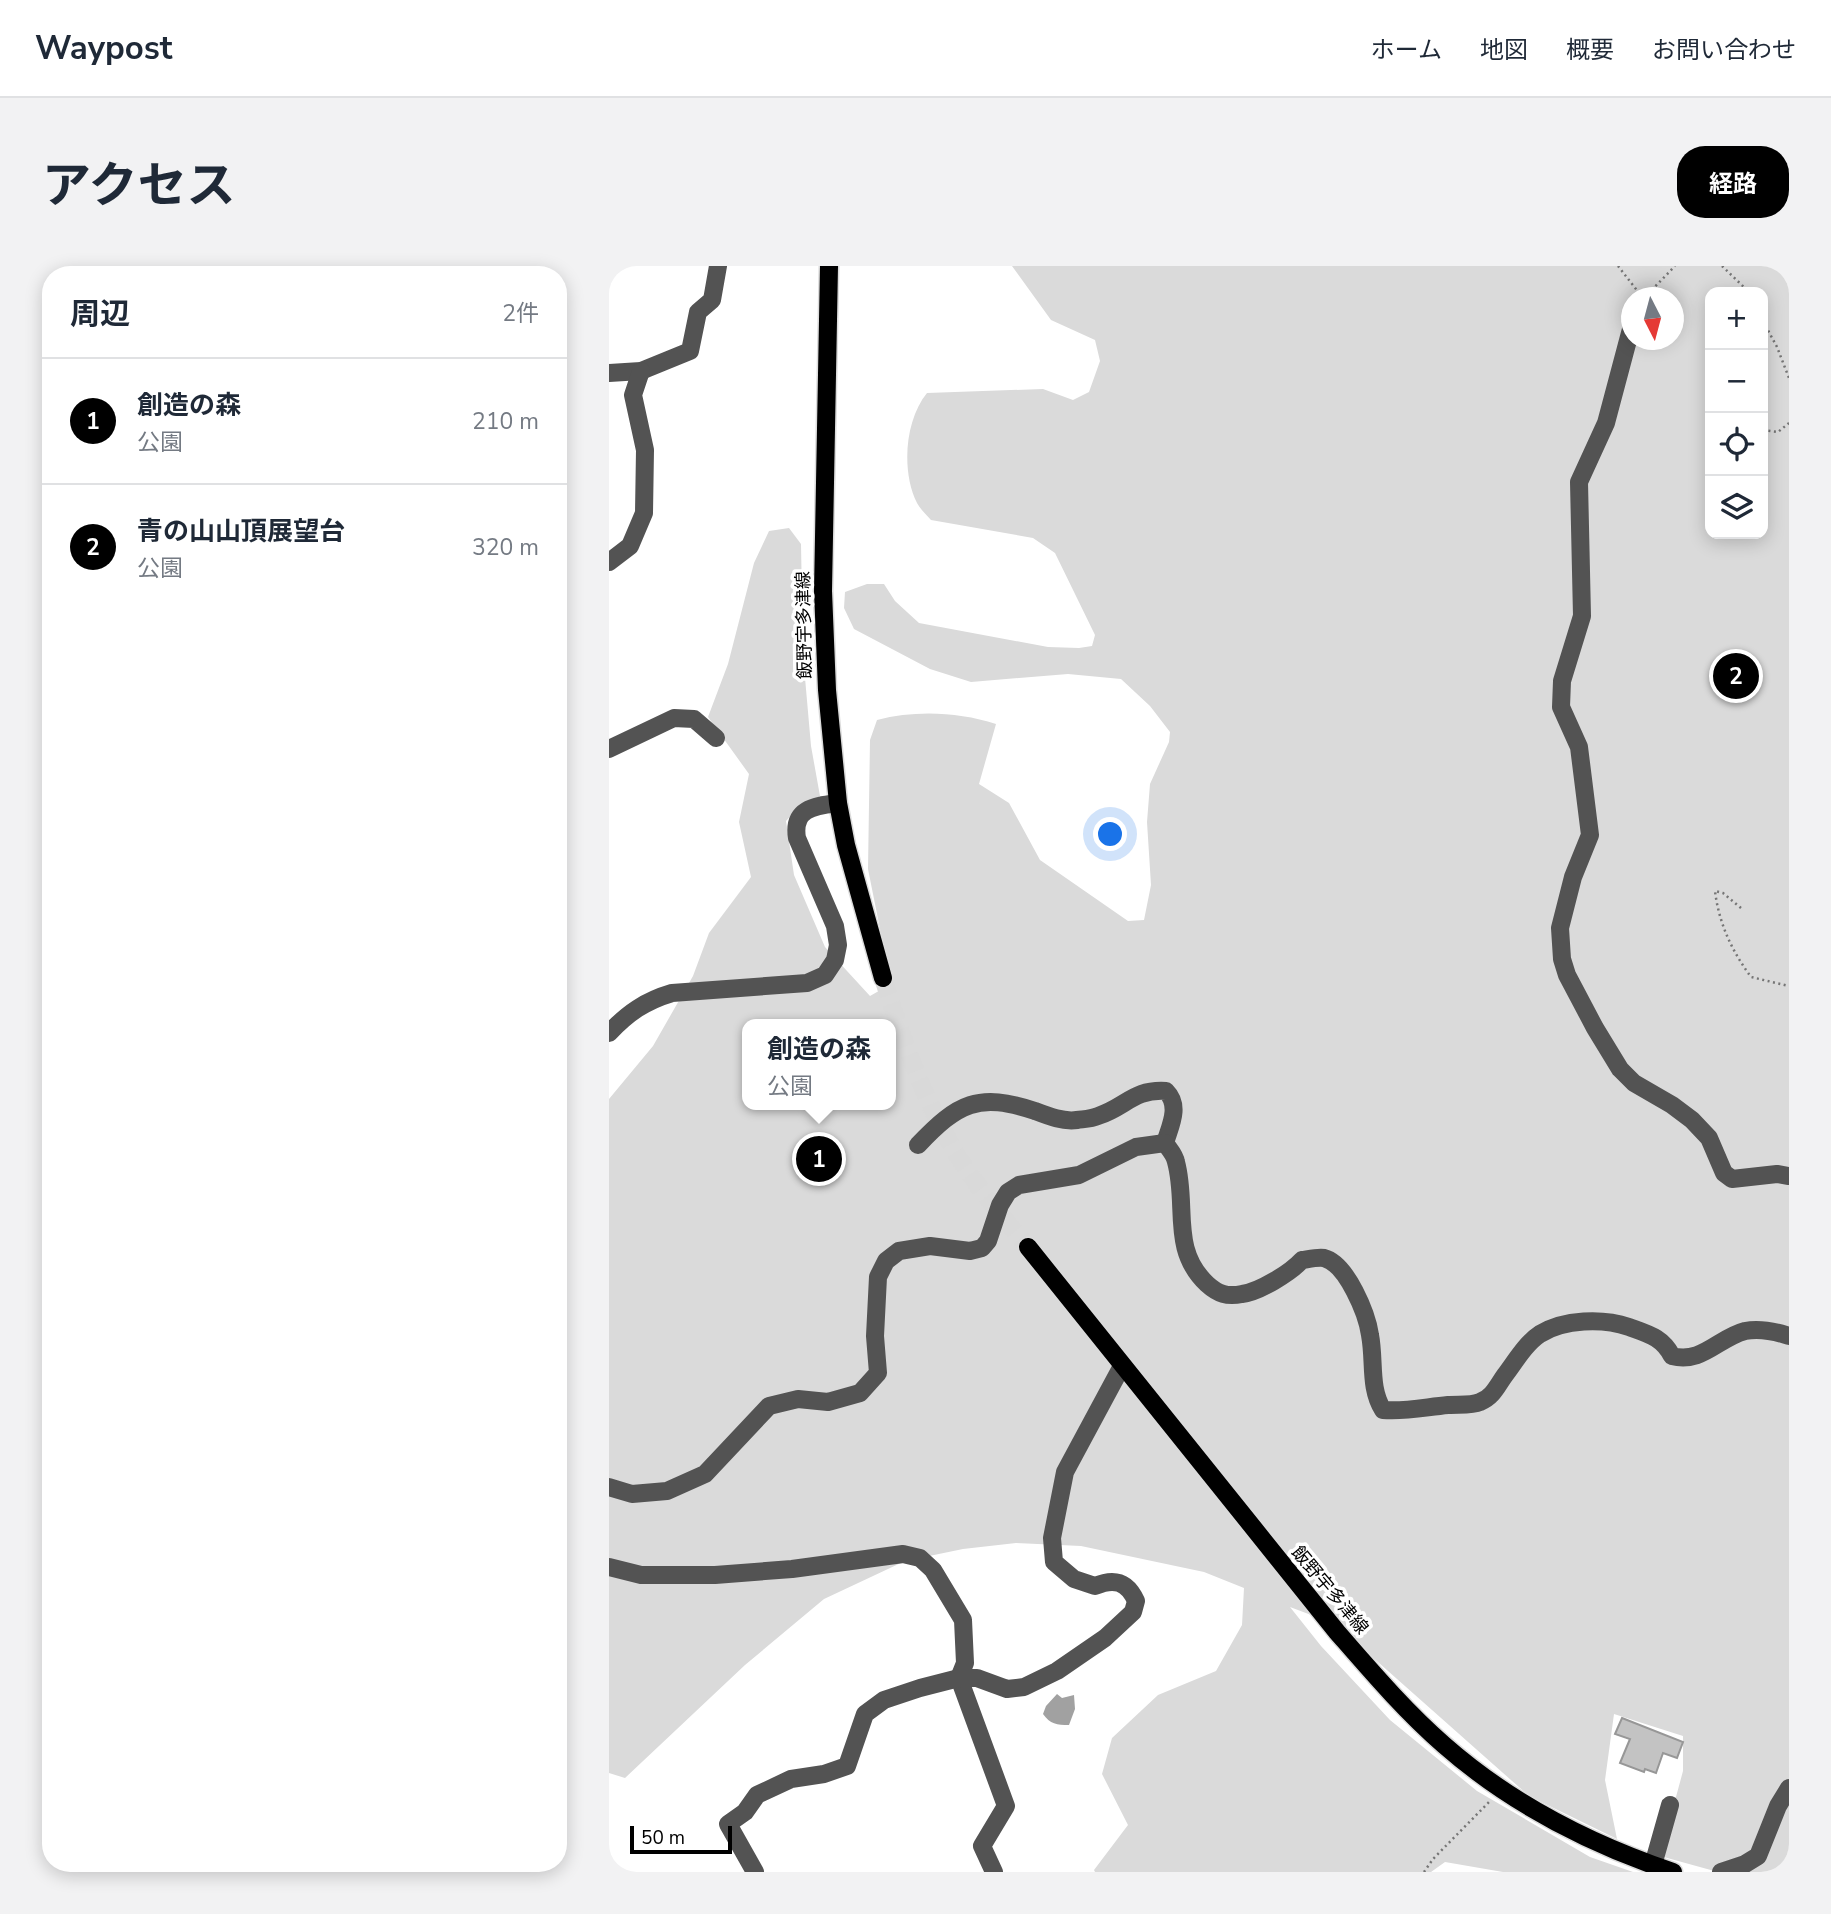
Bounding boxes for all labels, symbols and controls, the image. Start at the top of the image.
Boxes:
text: Waypost [35,26,172,71]
text: ホーム [1371,34,1442,66]
text: 地図 [1480,34,1528,66]
text: 概要 [1566,34,1614,66]
text: お問い合わせ [1652,34,1796,66]
button: 経路 [1677,146,1789,218]
text: アクセス [42,152,236,219]
north arrow [1621,287,1684,350]
map controls [1705,287,1768,539]
button: + [1705,287,1768,350]
text: 周辺 [70,294,130,335]
text: 2件 [502,298,539,329]
button: − [1705,350,1768,413]
text: 創造の森 [137,388,241,423]
text: 1 [86,406,100,437]
text: 210 m [472,406,539,437]
button: locate [1705,413,1768,476]
text: 公園 [137,427,183,458]
button: layers [1705,476,1768,539]
text: 青の山山頂展望台 [137,514,345,549]
text: 2 [86,532,100,563]
text: 320 m [472,532,539,563]
text: 公園 [137,553,183,584]
street label: 飯野宇多津線 [791,571,817,679]
pin: 2 [1713,650,1759,702]
your location [1093,817,1127,851]
popup [742,1019,896,1110]
text: 創造の森 [767,1032,871,1067]
text: 公園 [767,1071,813,1102]
pin: 1 [796,1133,842,1185]
street label: 飯野宇多津線 [1286,1541,1374,1639]
scale bar [630,1823,731,1855]
text: 50 m [641,1825,685,1851]

